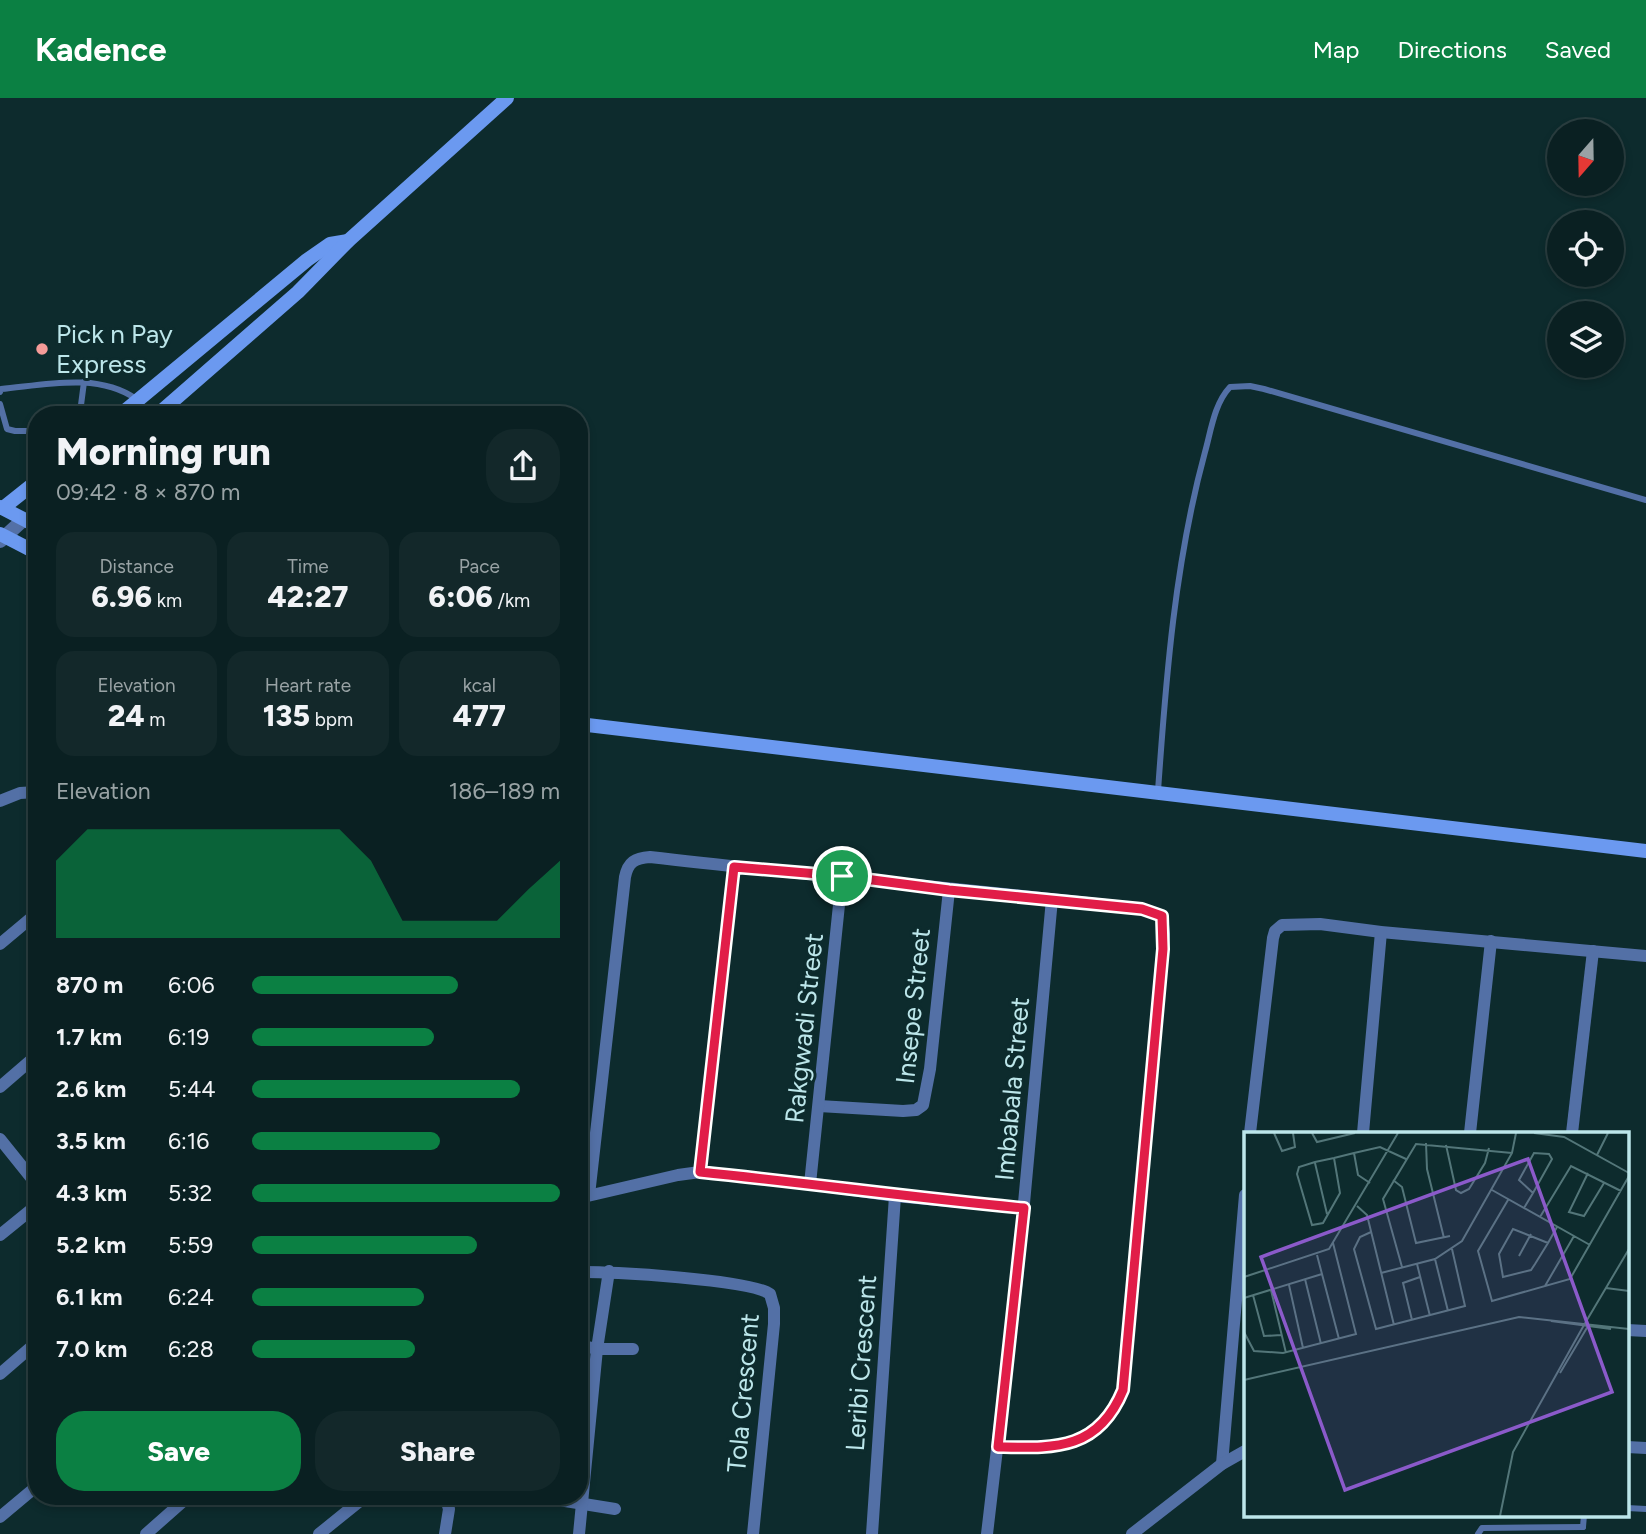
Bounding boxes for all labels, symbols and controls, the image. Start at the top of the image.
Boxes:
text: Kadence [35,30,167,69]
text: Map [1313,35,1359,64]
text: Directions [1397,35,1507,64]
text: Saved [1545,35,1611,64]
north arrow [1547,119,1624,196]
map controls [1547,119,1624,378]
button: locate [1547,210,1624,287]
button: layers [1547,301,1624,378]
place label: Pick n Pay Express [56,318,173,380]
marker: Pick n Pay Express [34,341,50,357]
text: Morning run [56,429,271,475]
button: share [486,429,560,503]
text: 09:42 · 8 × 870 m [56,478,240,506]
text: Distance [99,555,174,578]
text: Time [287,555,329,578]
text: Pace [459,555,500,578]
text: 6.96 [91,578,152,615]
text: 42:27 [267,578,349,615]
text: 6:06 [428,578,493,615]
text: km [152,589,182,612]
text: /km [493,589,530,612]
text: Elevation [98,674,176,697]
text: Heart rate [265,674,351,697]
text: kcal [463,674,496,697]
text: 24 [108,697,145,734]
text: 135 [263,697,310,734]
text: 477 [453,697,506,734]
text: m [145,708,166,731]
text: bpm [310,708,353,731]
text: Elevation [56,777,151,805]
text: 186–189 m [449,777,560,805]
pin [812,846,872,906]
icon: arrive [823,857,861,895]
street label: Insepe Street [889,926,937,1086]
street label: Rakgwadi Street [778,931,830,1125]
text: 870 m [56,971,123,999]
text: 6:06 [168,971,215,999]
street label: Imbabala Street [988,996,1036,1182]
text: 1.7 km [56,1023,122,1051]
text: 6:19 [168,1023,209,1051]
text: 2.6 km [56,1075,126,1103]
text: 5:44 [168,1075,216,1103]
text: 3.5 km [56,1127,126,1155]
text: 6:16 [168,1127,209,1155]
inset map [1244,1132,1628,1516]
text: 4.3 km [56,1179,127,1207]
text: 5:32 [168,1179,212,1207]
text: 5.2 km [56,1231,126,1259]
text: 5:59 [168,1231,213,1259]
street label: Leribi Crescent [839,1274,883,1452]
text: 6.1 km [56,1283,123,1311]
text: 6:24 [168,1283,214,1311]
street label: Tola Crescent [720,1312,766,1474]
text: 7.0 km [56,1335,127,1363]
text: 6:28 [168,1335,214,1363]
button: Save [56,1411,301,1491]
button: Share [315,1411,560,1491]

